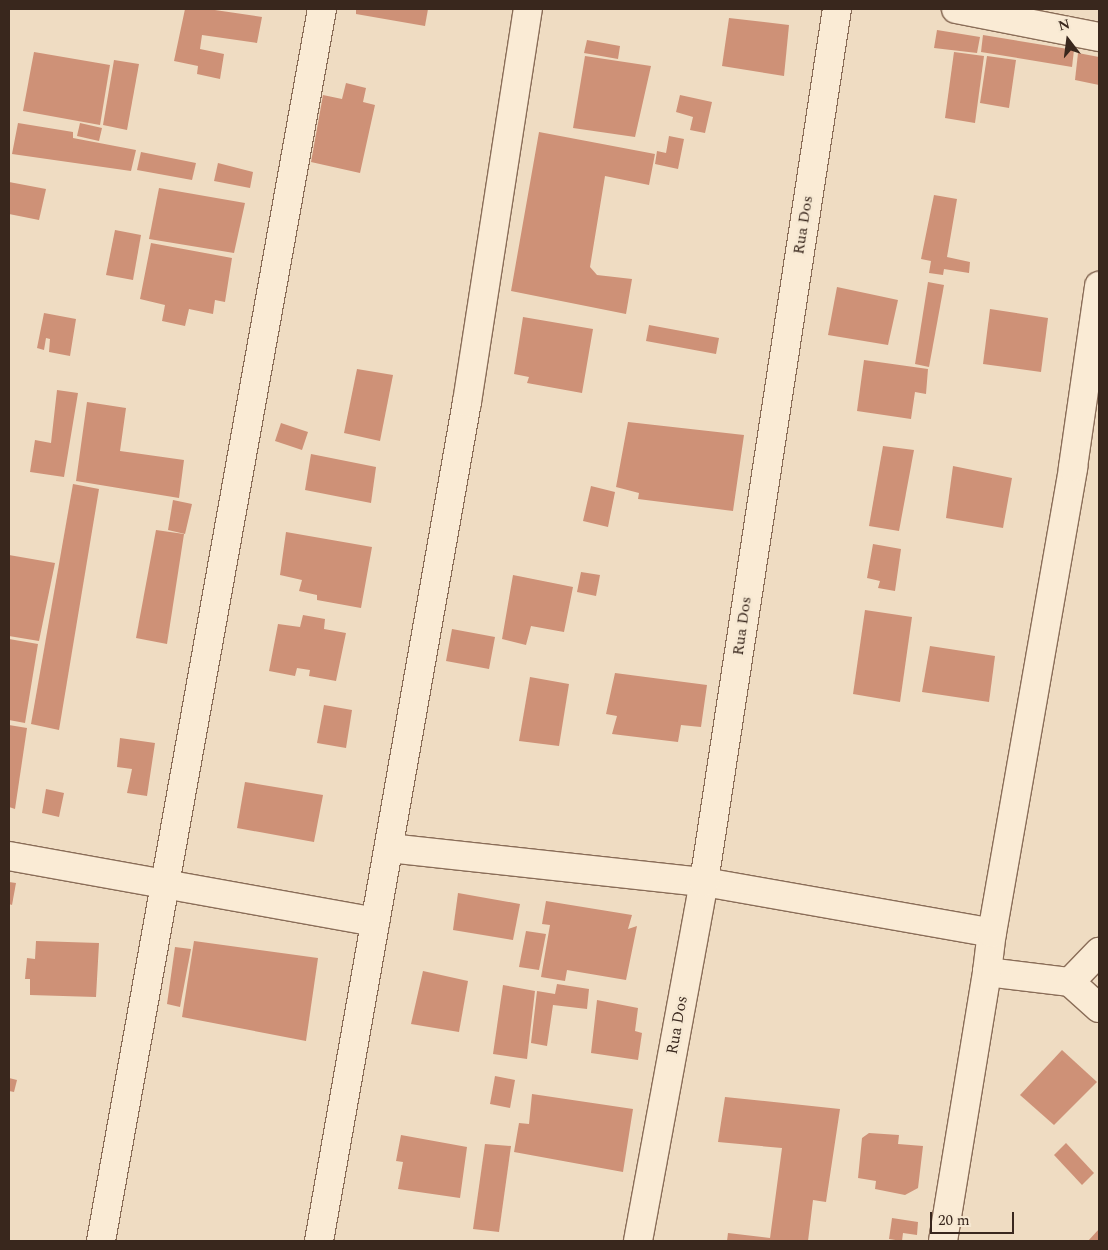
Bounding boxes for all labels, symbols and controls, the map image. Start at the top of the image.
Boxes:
text: N [1056,13,1072,37]
north arrow [1043,15,1093,65]
street label: Rua Dos [789,194,817,256]
street label: Rua Dos [728,595,756,657]
street label: Rua Dos [662,994,692,1056]
scale bar [933,1202,1017,1234]
text: 20 m [938,1209,970,1232]

